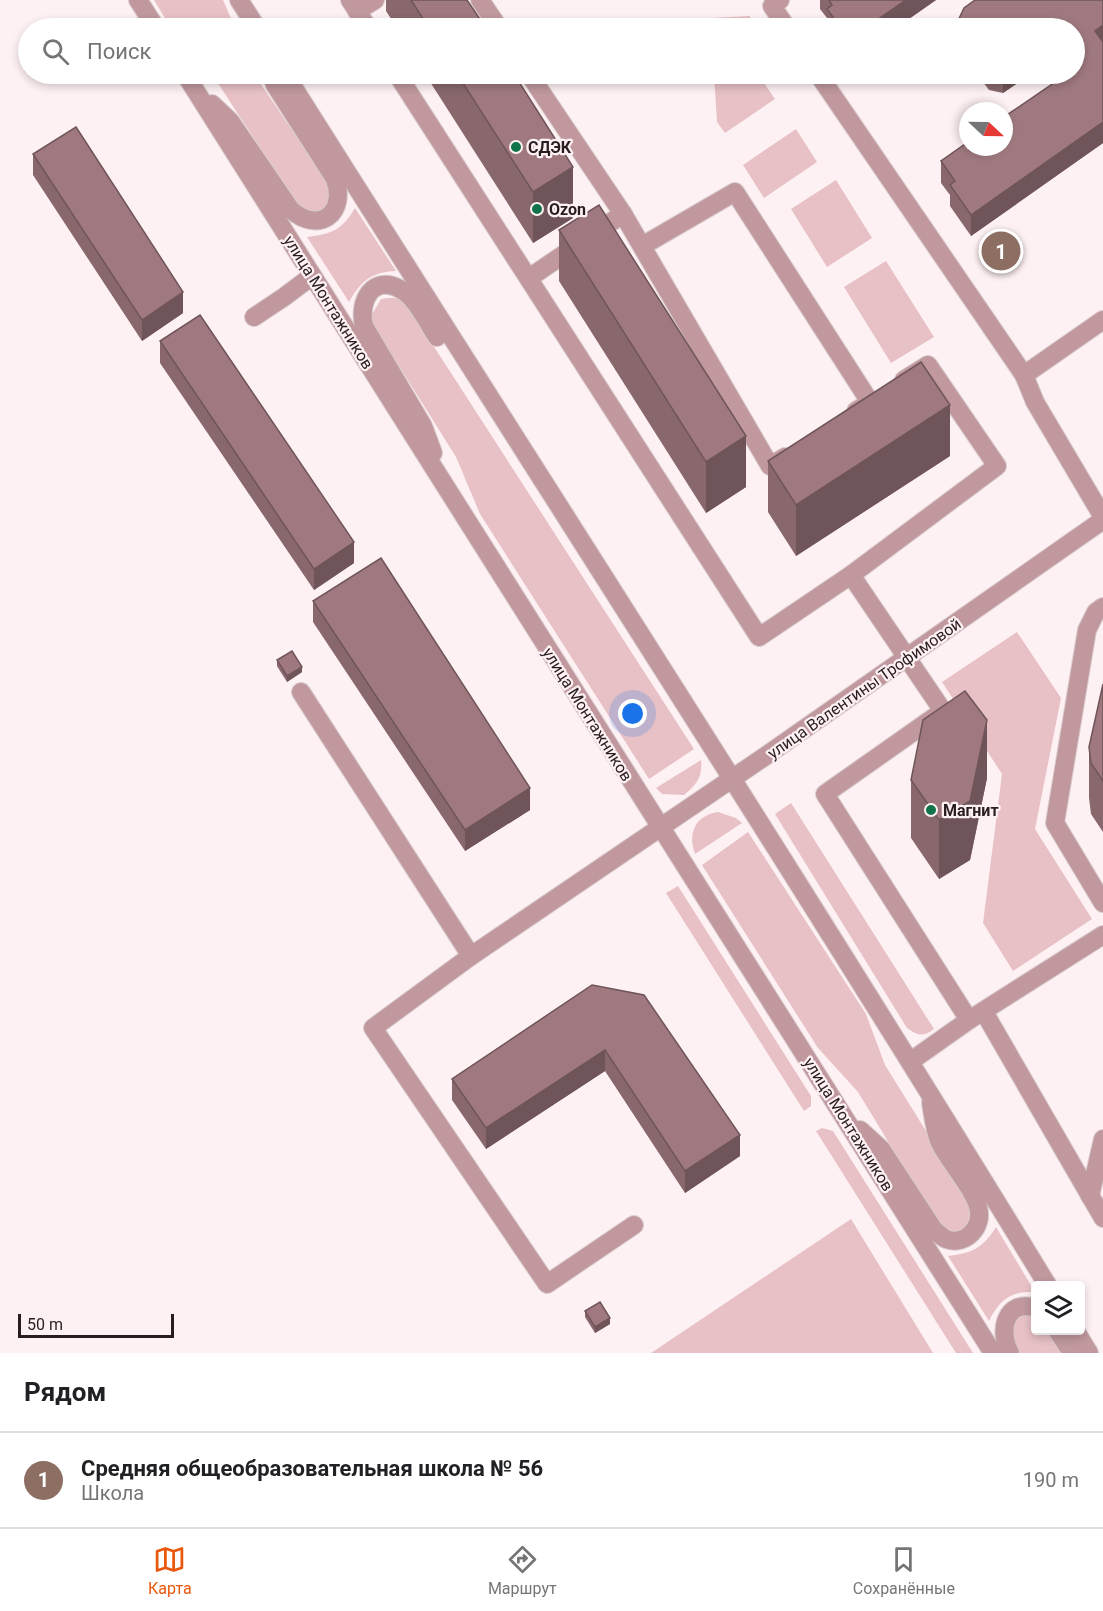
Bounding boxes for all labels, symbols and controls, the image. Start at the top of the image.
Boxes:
search box [18,18,1085,84]
icon: search [39,35,72,68]
text: Поиск [87,39,151,64]
north arrow [959,102,1013,156]
place label: СДЭК [528,138,572,157]
marker: СДЭК [509,140,523,154]
place label: Ozon [549,200,586,219]
marker: Ozon [530,202,544,216]
pin: 1 [982,228,1020,274]
street label: улица Монтажников [280,232,377,373]
street label: улица Валентины Трофимовой [764,614,965,763]
street label: улица Монтажников [539,644,636,785]
your location [618,699,647,728]
place label: Магнит [943,801,999,820]
marker: Магнит [924,803,938,817]
street label: улица Монтажников [800,1054,897,1195]
map controls [1031,1281,1085,1335]
button: layers [1031,1281,1085,1335]
scale bar [18,1311,174,1338]
text: 50 m [27,1315,63,1334]
text: Рядом [24,1377,106,1407]
text: Средняя общеобразовательная школа № 56 [81,1456,543,1481]
text: 1 [38,1468,49,1492]
text: 190 m [1023,1468,1079,1492]
text: Школа [81,1481,144,1505]
tab: Карта [148,1543,192,1598]
tab: Маршрут [488,1543,557,1598]
tab: Сохранённые [853,1543,955,1598]

